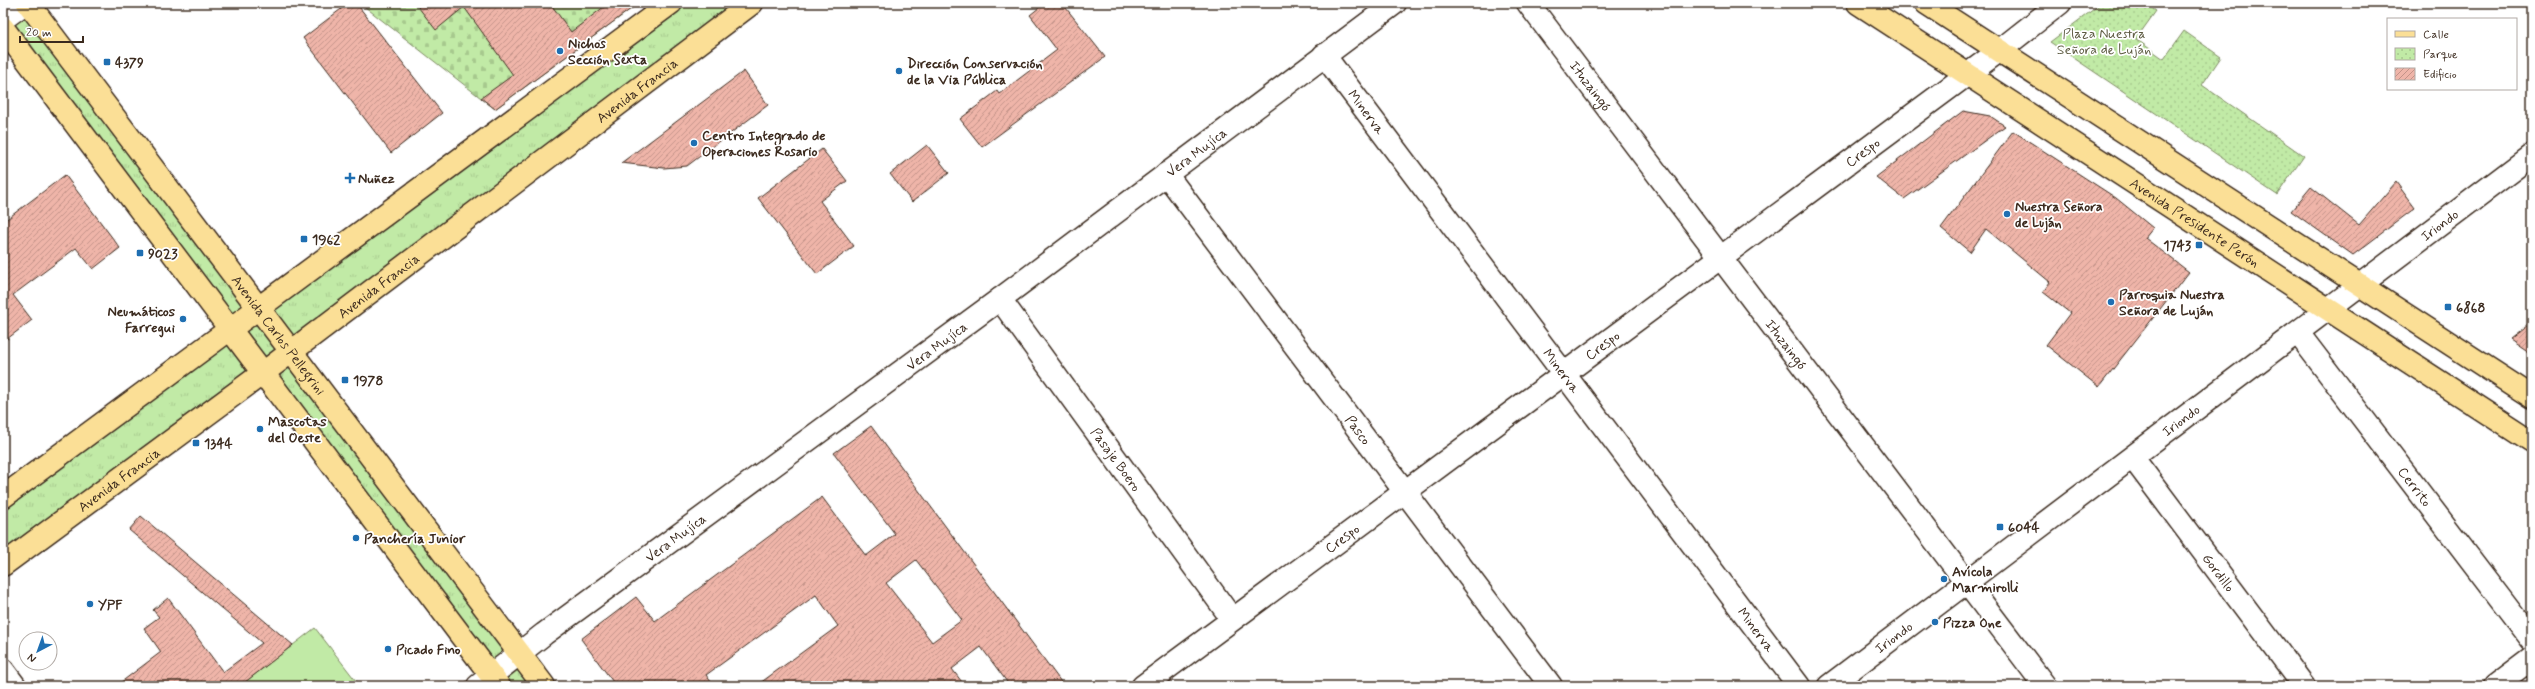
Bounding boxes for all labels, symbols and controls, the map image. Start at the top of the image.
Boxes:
scale bar [20,18,83,44]
legend [2387,18,2517,90]
text: 20 m [26,25,52,41]
park label: Plaza Nuestra Señora de Luján [2057,25,2151,59]
text: Calle [2423,27,2449,43]
place label: Nichos Sección Sexta [568,35,647,69]
marker: Nichos Sección Sexta [555,46,565,56]
text: Parque [2423,47,2458,63]
place label: 4379 [115,54,144,72]
street label: Avenida Francia [593,54,682,128]
place label: Dirección Conservación de la Via Pública [907,55,1042,89]
marker: 4379 [102,57,112,67]
street label: Ituzaingó [1565,58,1615,115]
marker: Dirección Conservación de la Via Pública [894,66,904,76]
text: Edificio [2423,67,2457,83]
street label: Minerva [1343,86,1389,139]
street label: Vera Mujíca [1163,124,1231,181]
place label: Centro Integrado de Operaciones Rosario [702,127,826,161]
street label: Crespo [1842,134,1884,172]
marker: Centro Integrado de Operaciones Rosario [689,138,699,148]
place label: Nuñez [358,170,395,188]
marker: Nuñez [345,173,355,183]
street label: Avenida Presidente Perón [2126,174,2263,272]
place label: Nuestra Señora de Luján [2015,198,2103,233]
street label: Iriondo [2418,206,2463,246]
marker: Nuestra Señora de Luján [2002,209,2012,219]
place label: 1962 [312,231,340,249]
marker: 1962 [299,234,309,244]
place label: 1743 [2163,237,2192,255]
marker: 1743 [2194,240,2204,250]
place label: 9023 [148,245,178,263]
marker: 9023 [135,248,145,258]
street label: Avenida Francia [335,250,423,323]
street label: Avenida Carlos Pellegrini [227,272,329,399]
place label: Parroquia Nuestra Señora de Luján [2119,286,2225,320]
marker: Parroquia Nuestra Señora de Luján [2106,297,2116,307]
place label: 6868 [2456,299,2485,317]
marker: 6868 [2443,302,2453,312]
place label: Neumáticos Farregui [108,303,176,338]
marker: Neumáticos Farregui [178,314,188,324]
street label: Ituzaingó [1761,316,1810,374]
street label: Vera Mujíca [903,318,971,375]
street label: Crespo [1582,327,1624,365]
street label: Minerva [1538,345,1584,397]
place label: 1978 [353,372,383,390]
marker: 1978 [340,375,350,385]
street label: Iriondo [2159,401,2204,441]
street label: Pasco [1341,412,1375,449]
place label: Mascotas del Oeste [268,413,327,447]
marker: Mascotas del Oeste [255,424,265,434]
street label: Pasaje Boero [1086,424,1145,496]
place label: 1344 [204,435,233,453]
marker: 1344 [191,438,201,448]
street label: Avenida Francia [75,444,164,517]
street label: Cerrito [2393,464,2435,511]
street label: Vera Mujíca [642,510,710,567]
place label: 6044 [2008,519,2040,537]
street label: Crespo [1322,520,1364,558]
marker: 6044 [1995,522,2005,532]
place label: Panchería Junior [364,530,466,548]
marker: Panchería Junior [351,533,361,543]
street label: Gordillo [2198,550,2238,596]
place label: Avícola Marmirolli [1952,563,2019,597]
marker: Avícola Marmirolli [1939,574,1949,584]
place label: YPF [98,596,123,614]
marker: YPF [85,599,95,609]
street label: Minerva [1733,604,1779,656]
place label: Pizza One [1943,614,2002,632]
marker: Pizza One [1930,617,1940,627]
street label: Iriondo [1872,618,1917,658]
north arrow [18,631,58,671]
place label: Picado Fino [396,641,461,659]
marker: Picado Fino [383,644,393,654]
text: N [25,650,39,665]

